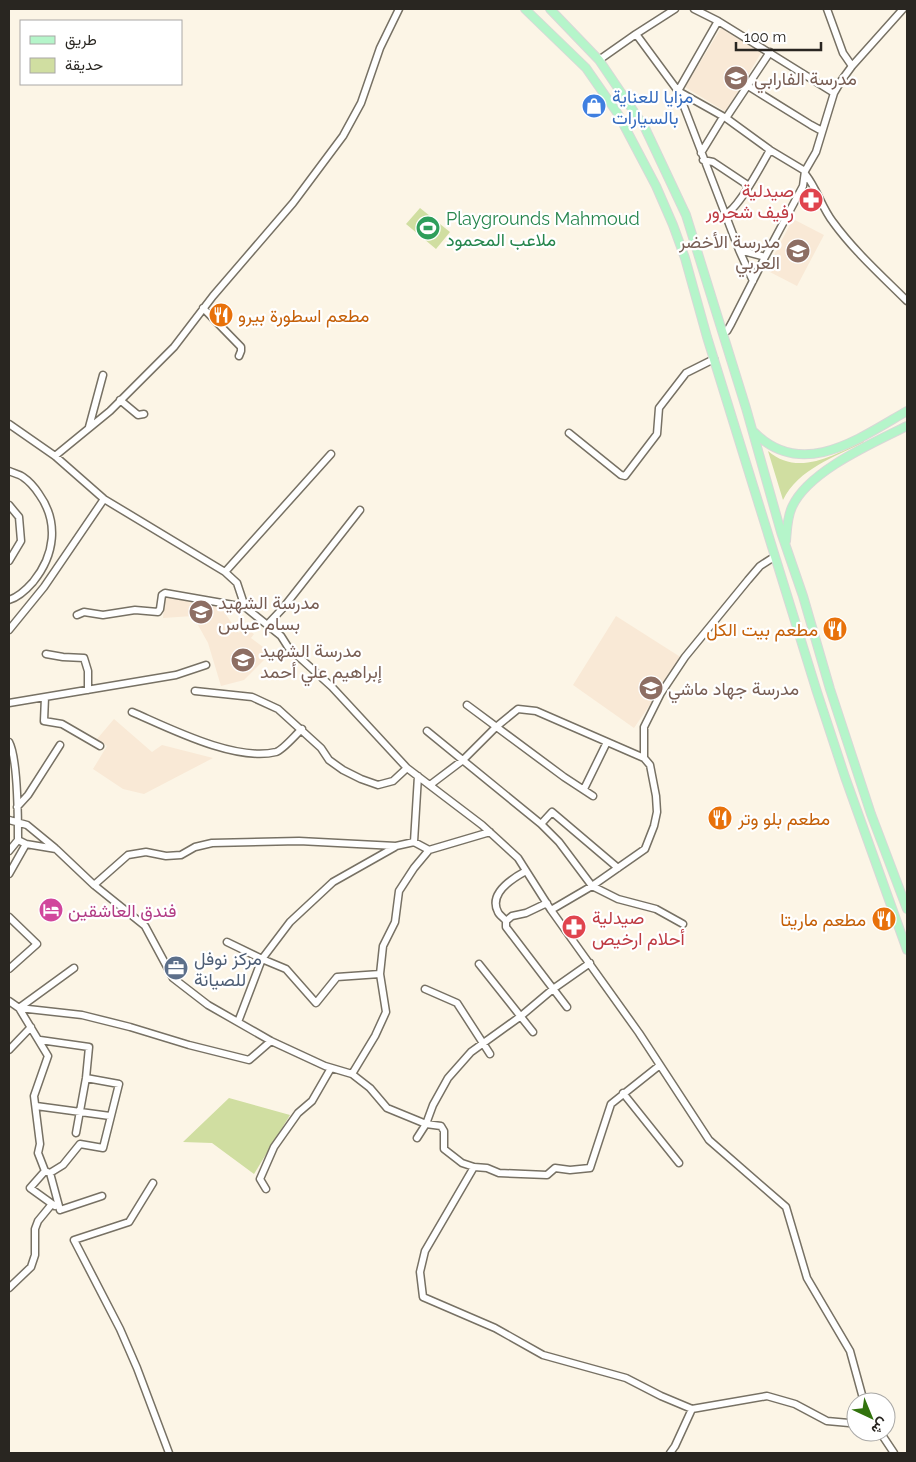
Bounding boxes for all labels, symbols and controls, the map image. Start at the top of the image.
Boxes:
legend [20,20,182,85]
scale bar [736,20,821,52]
text: 100 m [744,28,786,46]
text: طريق [65,31,97,50]
text: حديقة [65,56,103,74]
school or university icon: مدرسة الفارابي [723,65,749,91]
place label: مدرسة الفارابي [754,68,857,94]
place label: مزايا للعناية بالسيارات [612,86,693,129]
shop icon: مزايا للعناية بالسيارات [581,93,607,119]
place label: صيدلية رفيف شحرور [705,180,794,223]
pharmacy icon: صيدلية رفيف شحرور [798,187,824,213]
place label: Playgrounds Mahmoud ملاعب المحمود [446,208,640,251]
sports icon: Playgrounds Mahmoud ملاعب المحمود [415,215,441,241]
place label: مدرسة الأخضر العربي [678,231,780,278]
school or university icon: مدرسة الأخضر العربي [785,238,811,264]
restaurant icon: مطعم اسطورة بيرو [208,302,234,328]
place label: مطعم اسطورة بيرو [238,305,369,328]
place label: مدرسة الشهيد بسام عباس [218,592,320,636]
school or university icon: مدرسة الشهيد بسام عباس [188,599,214,625]
restaurant icon: مطعم بيت الكل [822,616,848,642]
place label: مطعم بيت الكل [706,619,818,642]
place label: مدرسة الشهيد إبراهيم علي أحمد [260,640,382,687]
school or university icon: مدرسة الشهيد إبراهيم علي أحمد [230,647,256,673]
school or university icon: مدرسة جهاد ماشي [638,675,664,701]
place label: مدرسة جهاد ماشي [668,678,799,704]
restaurant icon: مطعم بلو وتر [707,805,733,831]
place label: مطعم بلو وتر [737,808,830,831]
hotel icon: فندق العاشقين [38,897,64,923]
place label: فندق العاشقين [68,900,177,922]
restaurant icon: مطعم ماريتا [871,906,897,932]
place label: صيدلية أحلام ارخيص [592,907,685,951]
place label: مطعم ماريتا [780,909,866,932]
pharmacy icon: صيدلية أحلام ارخيص [561,914,587,940]
place label: مركز نوفل للصيانة [194,948,262,990]
office icon: مركز نوفل للصيانة [163,955,189,981]
north arrow [846,1392,896,1442]
text: ش [868,1414,892,1438]

